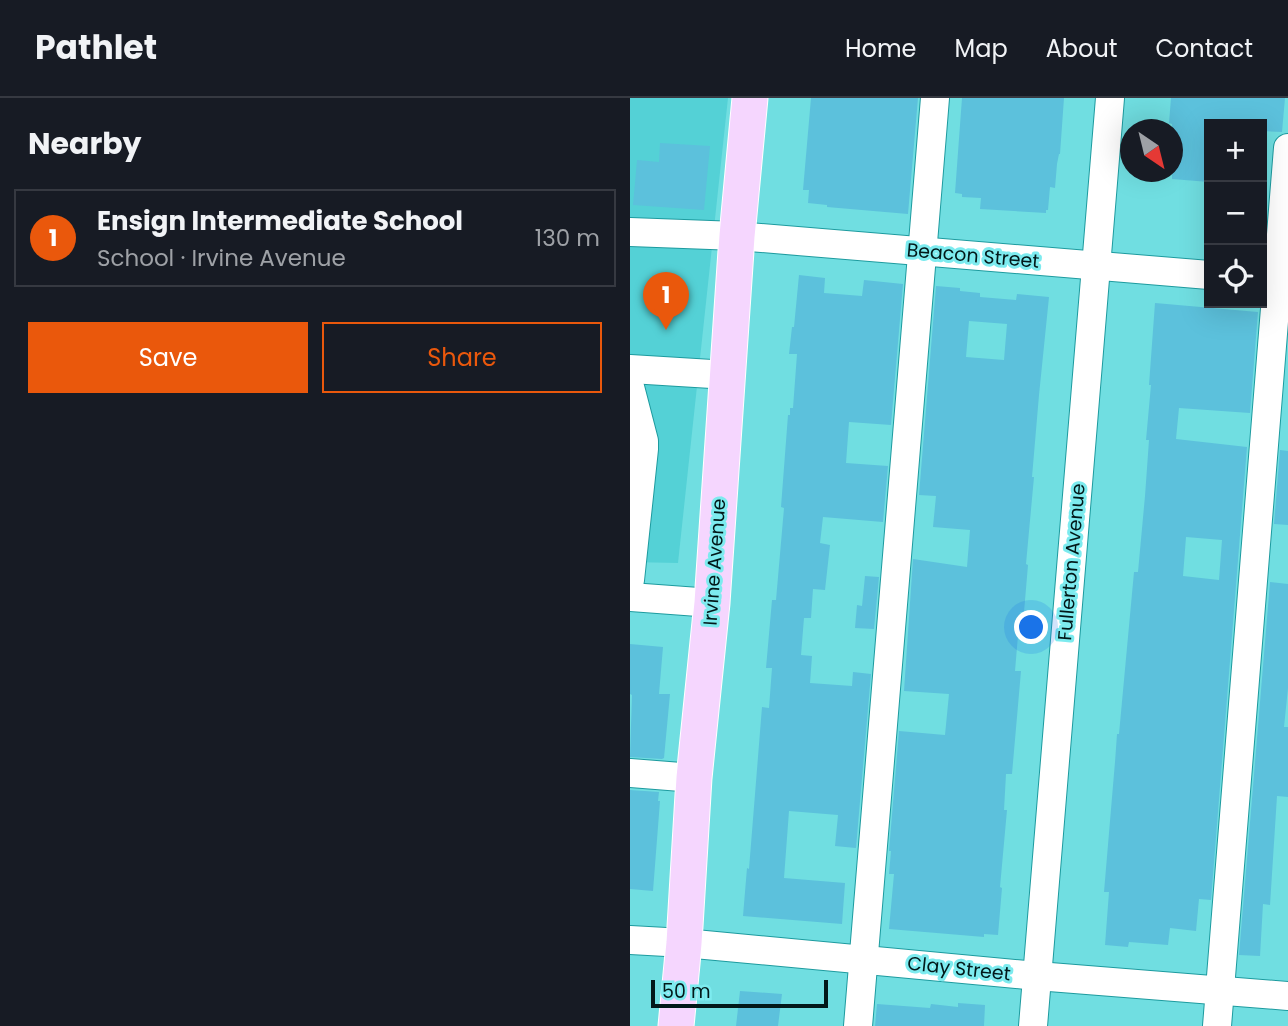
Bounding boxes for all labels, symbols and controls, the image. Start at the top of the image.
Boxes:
text: Pathlet [35,24,157,71]
text: Home [845,32,917,65]
text: Map [955,32,1008,65]
text: About [1046,32,1117,65]
text: Contact [1155,32,1253,65]
north arrow [1120,119,1183,182]
map controls [1204,119,1267,308]
button: + [1204,119,1267,182]
text: Nearby [28,122,142,165]
button: − [1204,182,1267,245]
text: Ensign Intermediate School [97,203,463,239]
text: 1 [49,222,57,254]
text: 130 m [535,222,600,254]
street label: Beacon Street [906,236,1040,275]
text: School · Irvine Avenue [97,242,346,274]
button: locate [1204,245,1267,308]
pin: 1 [643,272,689,330]
button: Save [28,322,308,393]
button: Share [322,322,602,393]
street label: Fullerton Avenue [1051,482,1092,642]
street label: Irvine Avenue [697,498,732,627]
your location [1014,610,1048,644]
street label: Clay Street [906,950,1012,987]
scale bar [651,977,828,1009]
text: 50 m [662,978,711,1005]

